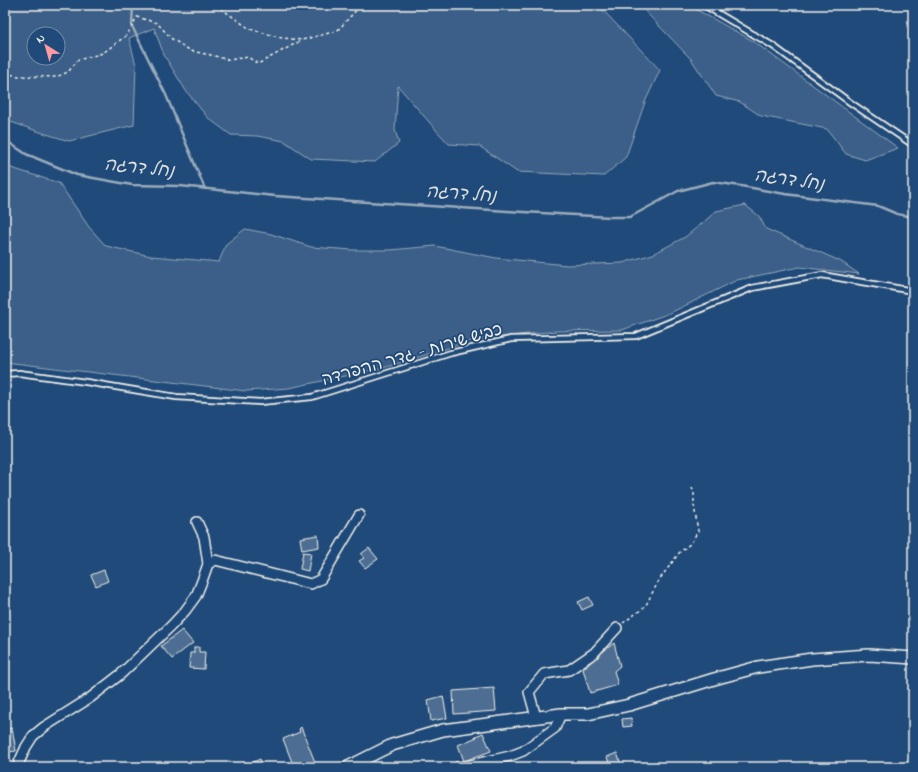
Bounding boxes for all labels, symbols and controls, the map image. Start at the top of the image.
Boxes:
north arrow [26,26,66,66]
text: N [33,30,48,47]
water label: נחל דרגה [103,152,177,186]
water label: נחל דרגה [752,163,827,199]
water label: נחל דרגה [425,180,499,211]
street label: כביש שירות - גדר ההפרדה [319,317,505,393]

